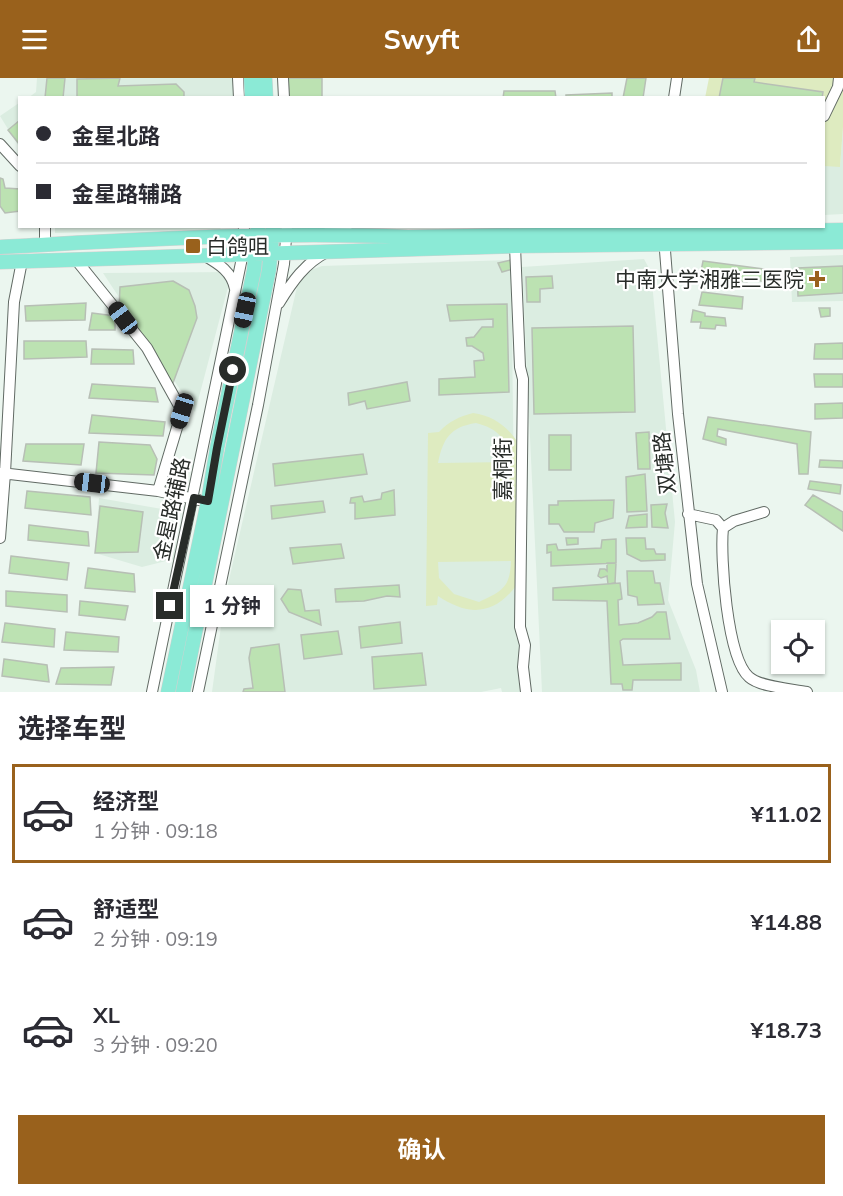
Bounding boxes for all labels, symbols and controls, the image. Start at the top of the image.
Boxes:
text: Swyft [383,22,460,56]
icon: menu [18,23,51,56]
icon: share [792,23,825,56]
text: 金星北路 [72,122,160,150]
text: 金星路辅路 [72,180,182,208]
place label: 白鸽咀 [206,233,269,259]
marker: 白鸽咀 [184,237,202,255]
place label: 中南大学湘雅三医院 [615,266,804,292]
marker: 中南大学湘雅三医院 [808,270,826,288]
car [232,291,258,329]
car [105,298,141,338]
route start [219,356,246,383]
car [168,391,196,431]
street label: 双塘路 [648,430,680,496]
street label: 嘉桐街 [489,438,515,501]
street label: 金星路辅路 [147,455,195,563]
car [73,472,111,494]
callout: 1 分钟 [191,585,275,627]
route end [156,592,183,619]
text: 1 分钟 [203,593,261,618]
map controls [771,620,825,674]
button: locate [771,620,825,674]
text: 选择车型 [18,711,126,745]
icon: car [21,787,75,841]
text: 经济型 [93,787,159,815]
text: ¥11.02 [751,800,822,828]
text: 1 分钟 · 09:18 [93,818,218,843]
icon: car [21,895,75,949]
text: 舒适型 [93,895,159,923]
text: ¥14.88 [751,908,822,936]
text: 2 分钟 · 09:19 [93,926,218,951]
text: XL [93,1001,120,1029]
icon: car [21,1003,75,1057]
text: ¥18.73 [751,1016,822,1044]
text: 3 分钟 · 09:20 [93,1032,218,1057]
button: 确认 [18,1115,825,1184]

